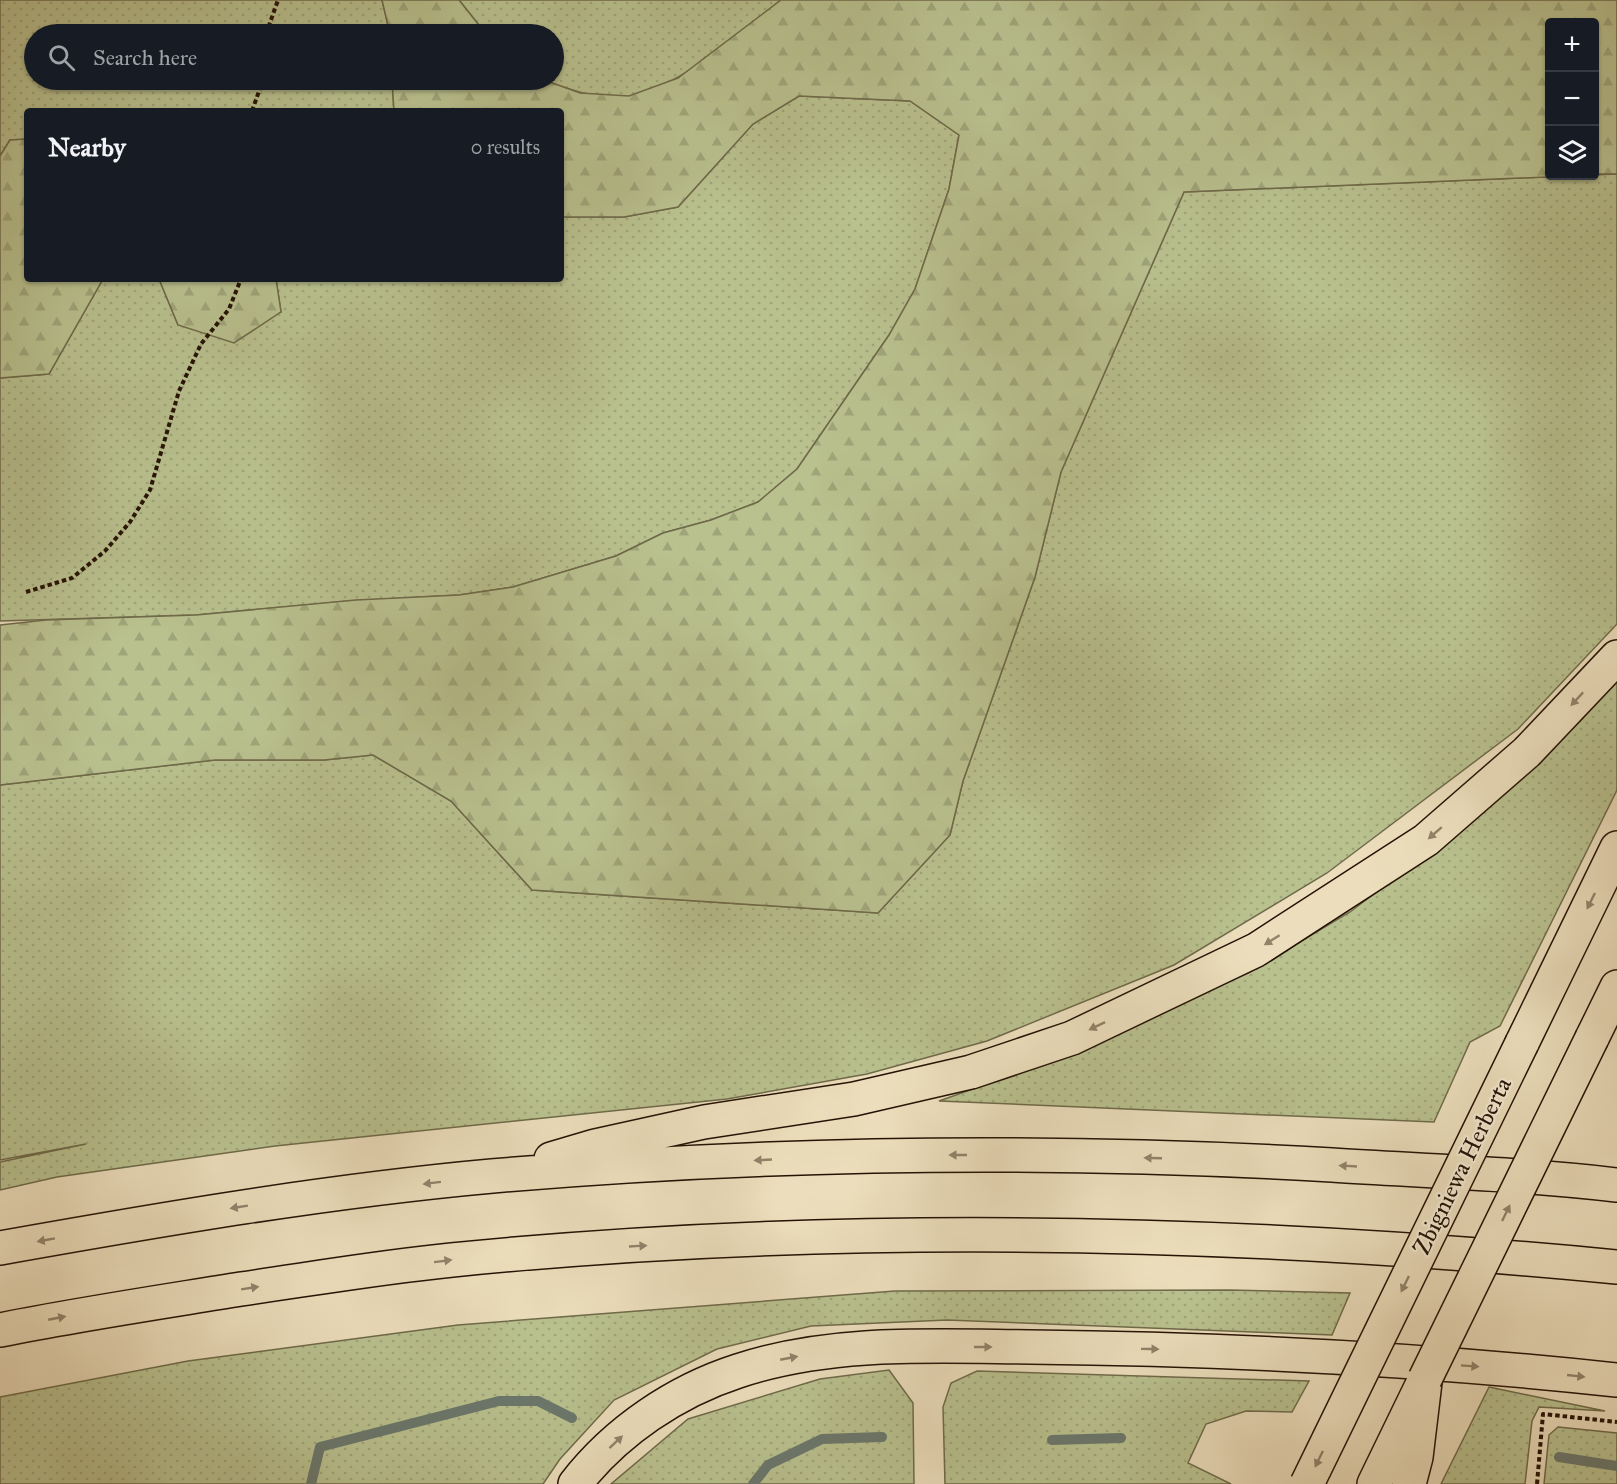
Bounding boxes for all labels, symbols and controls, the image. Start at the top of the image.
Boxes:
map controls [1545,18,1599,180]
button: + [1545,18,1599,72]
search box [24,24,564,90]
icon: search [45,41,78,74]
text: Search here [93,44,197,71]
button: − [1545,72,1599,126]
button: layers [1545,126,1599,180]
text: Nearby [48,131,126,163]
text: 0 results [471,135,540,159]
one-way arrow [1570,692,1584,707]
one-way arrow [1427,826,1443,839]
one-way arrow [1587,892,1597,910]
one-way arrow [1264,934,1280,945]
one-way arrow [1089,1021,1106,1030]
street label: Zbigniewa Herberta [1406,1072,1518,1260]
one-way arrow [949,1150,968,1160]
one-way arrow [1144,1153,1163,1162]
one-way arrow [754,1155,773,1164]
one-way arrow [1338,1162,1357,1171]
one-way arrow [422,1178,441,1188]
one-way arrow [229,1203,248,1212]
one-way arrow [1501,1204,1511,1222]
one-way arrow [37,1236,56,1245]
one-way arrow [628,1242,647,1251]
one-way arrow [434,1256,453,1266]
one-way arrow [1400,1276,1409,1293]
one-way arrow [241,1284,260,1293]
one-way arrow [48,1313,67,1322]
one-way arrow [974,1342,993,1352]
one-way arrow [1140,1344,1159,1354]
one-way arrow [780,1353,799,1362]
one-way arrow [1461,1362,1480,1371]
one-way arrow [1567,1371,1586,1381]
one-way arrow [608,1436,623,1449]
one-way arrow [1315,1451,1324,1468]

